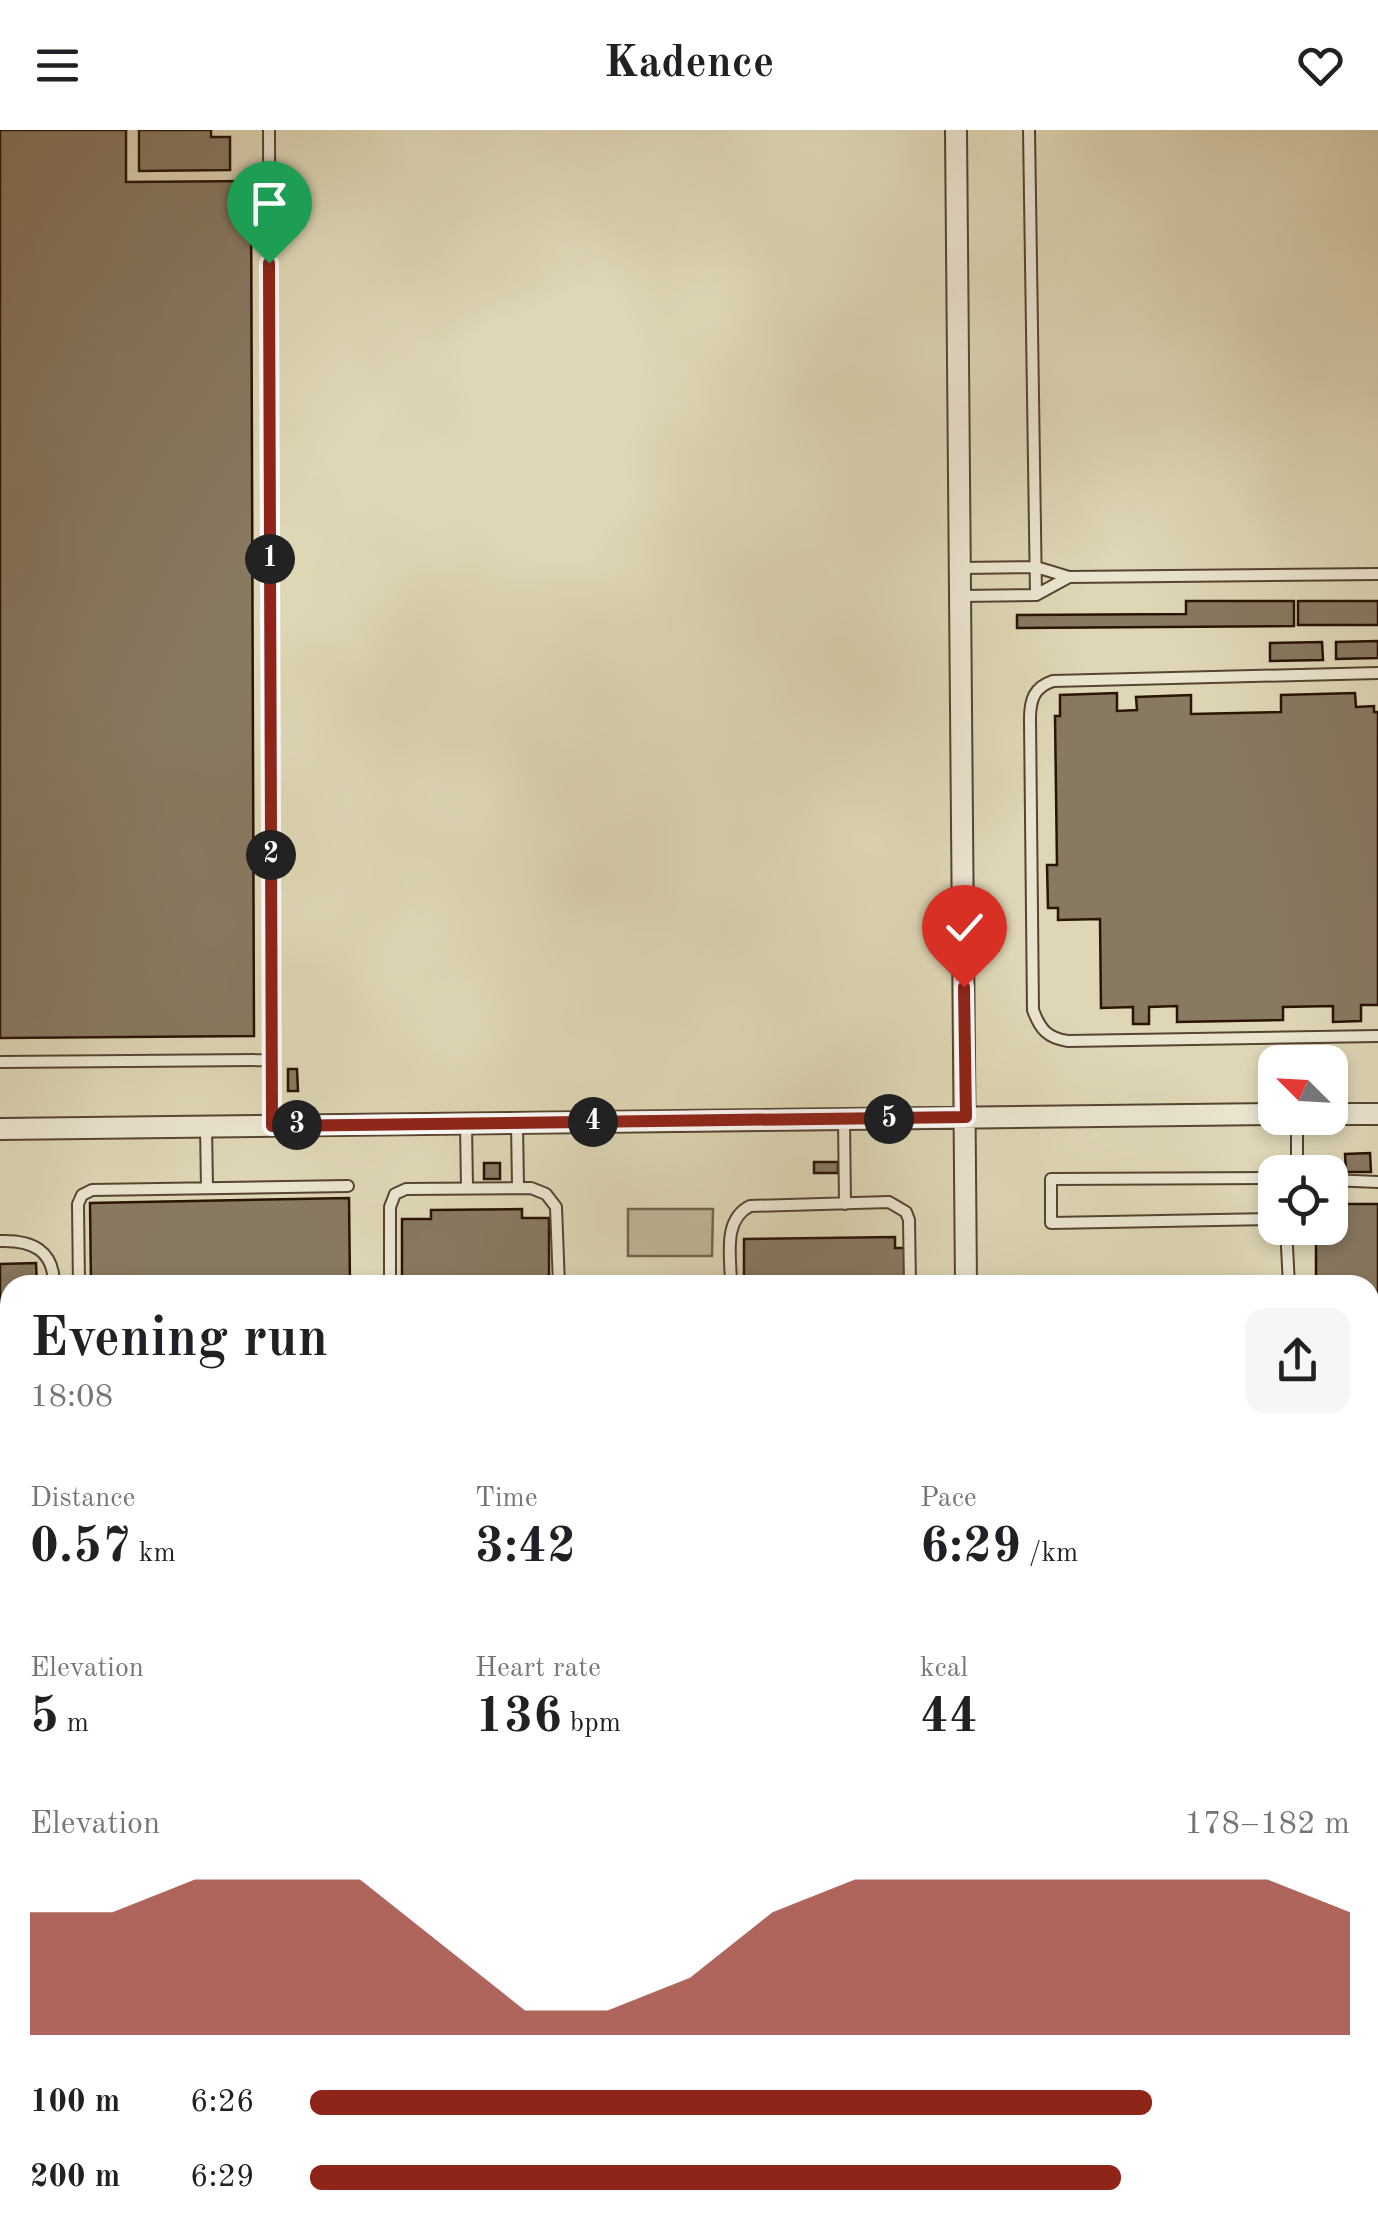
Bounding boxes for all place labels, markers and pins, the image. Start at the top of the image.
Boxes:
pin [227,161,312,264]
pin: 1 [245,534,295,584]
pin: 2 [246,830,296,880]
pin [922,885,1007,988]
pin: 5 [864,1094,914,1144]
pin: 4 [568,1097,618,1147]
pin: 3 [272,1100,322,1150]

